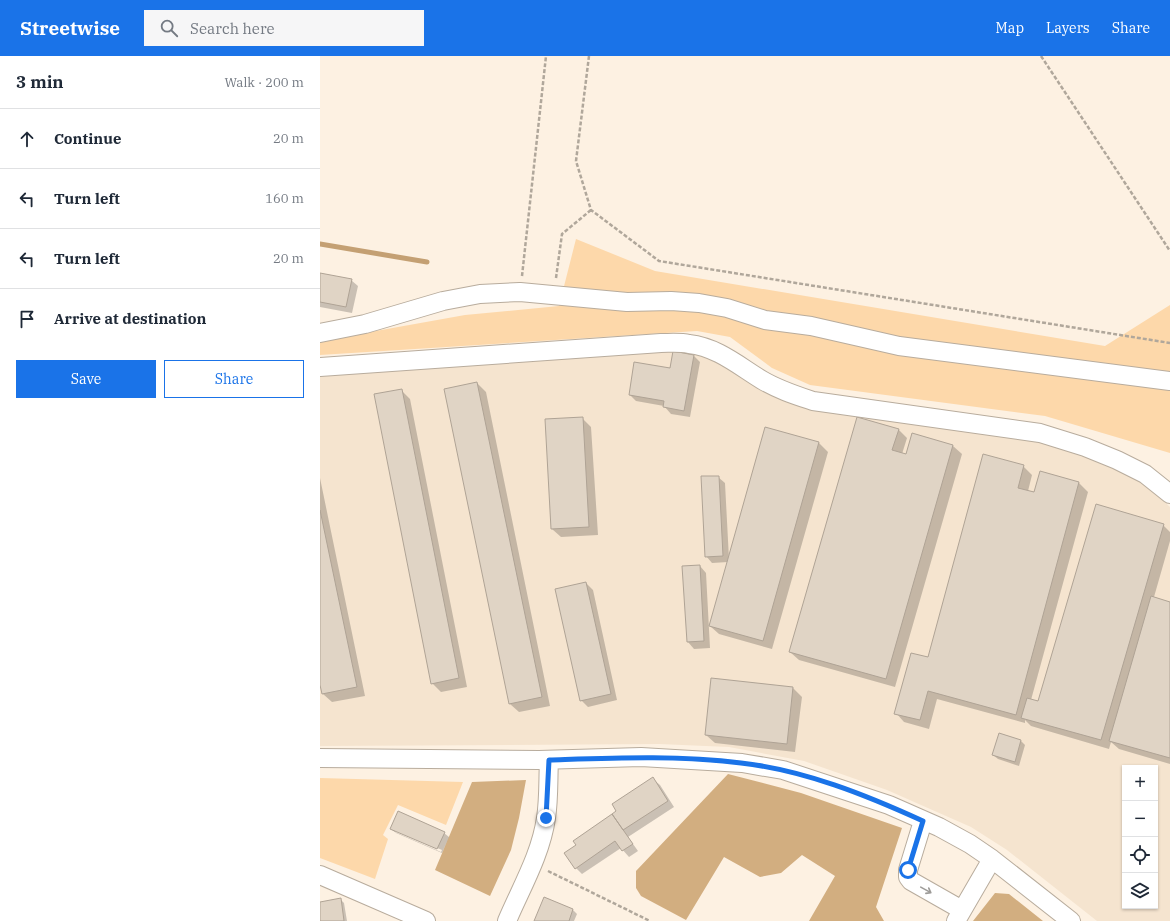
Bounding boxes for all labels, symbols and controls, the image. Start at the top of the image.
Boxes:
search box [144,10,424,46]
text: Streetwise [20,16,120,40]
icon: search [158,17,180,39]
text: Search here [190,19,275,38]
text: Map [996,19,1024,37]
text: Layers [1046,19,1090,37]
text: Share [1112,19,1150,37]
text: 3 min [16,71,64,93]
text: Walk · 200 m [225,74,304,91]
icon: ahead [16,128,38,150]
text: Continue [54,129,121,148]
text: 20 m [273,130,304,147]
icon: left [16,188,38,210]
text: Turn left [54,189,120,208]
text: 160 m [265,190,304,207]
icon: left [16,248,38,270]
text: Turn left [54,249,120,268]
text: 20 m [273,250,304,267]
icon: arrive [16,308,38,330]
text: Arrive at destination [54,309,206,328]
button: Save [16,360,156,398]
button: Share [164,360,304,398]
map controls [1122,765,1158,909]
button: + [1122,765,1158,801]
button: − [1122,801,1158,837]
route end [537,809,555,827]
button: locate [1122,837,1158,873]
route start [899,861,917,879]
button: layers [1122,873,1158,909]
one-way arrow [920,886,932,894]

